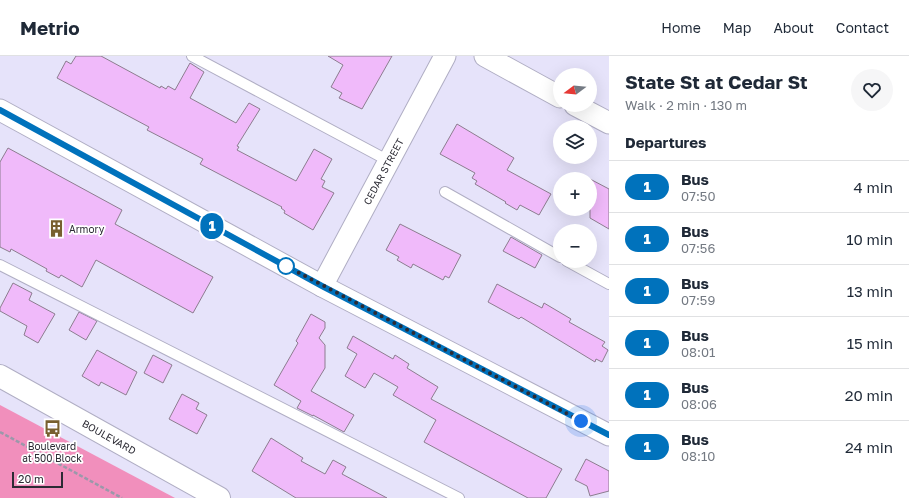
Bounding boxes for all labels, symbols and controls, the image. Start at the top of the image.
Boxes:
text: Metrio [20,16,80,39]
text: Home [661,19,701,36]
text: Map [723,19,751,36]
text: About [773,19,814,36]
text: Contact [836,19,889,36]
north arrow [553,68,597,112]
map controls [553,68,597,268]
button: heart [851,69,893,111]
text: State St at Cedar St [625,70,808,93]
text: Walk · 2 min · 130 m [625,97,747,113]
button: layers [553,120,597,164]
text: Departures [625,133,706,151]
street label: CEDAR STREET [361,136,406,207]
text: Bus [681,170,709,188]
button: + [553,172,597,216]
text: 1 [643,178,651,195]
text: 4 min [854,178,893,196]
text: 07:50 [681,188,715,204]
line badge: 1 [199,213,225,239]
text: 1 [208,217,216,234]
building icon: Armory [46,219,66,239]
text: Bus [681,222,709,240]
place label: Armory [69,223,105,235]
button: − [553,224,597,268]
text: 1 [643,230,651,247]
text: 10 min [846,230,893,248]
text: 07:56 [681,240,715,256]
unlabelled marker [277,257,295,275]
text: Bus [681,274,709,292]
text: 1 [643,282,651,299]
text: 13 min [847,282,893,300]
text: 07:59 [681,292,715,308]
text: Bus [681,326,709,344]
text: 1 [643,334,651,351]
text: 15 min [847,334,893,352]
text: 08:01 [681,344,715,360]
text: Bus [681,378,709,396]
text: 1 [643,386,651,403]
text: 20 min [845,386,893,404]
text: 08:06 [681,396,717,412]
your location [571,411,591,431]
street label: BOULEVARD [80,417,138,457]
bus stop icon: Boulevard at 500 Block [42,419,62,439]
text: Bus [681,430,709,448]
text: 1 [643,438,651,455]
text: 24 min [845,438,893,456]
place label: Boulevard at 500 Block [22,440,82,464]
text: 08:10 [681,448,715,464]
scale bar [12,470,63,489]
text: 20 m [18,472,44,485]

